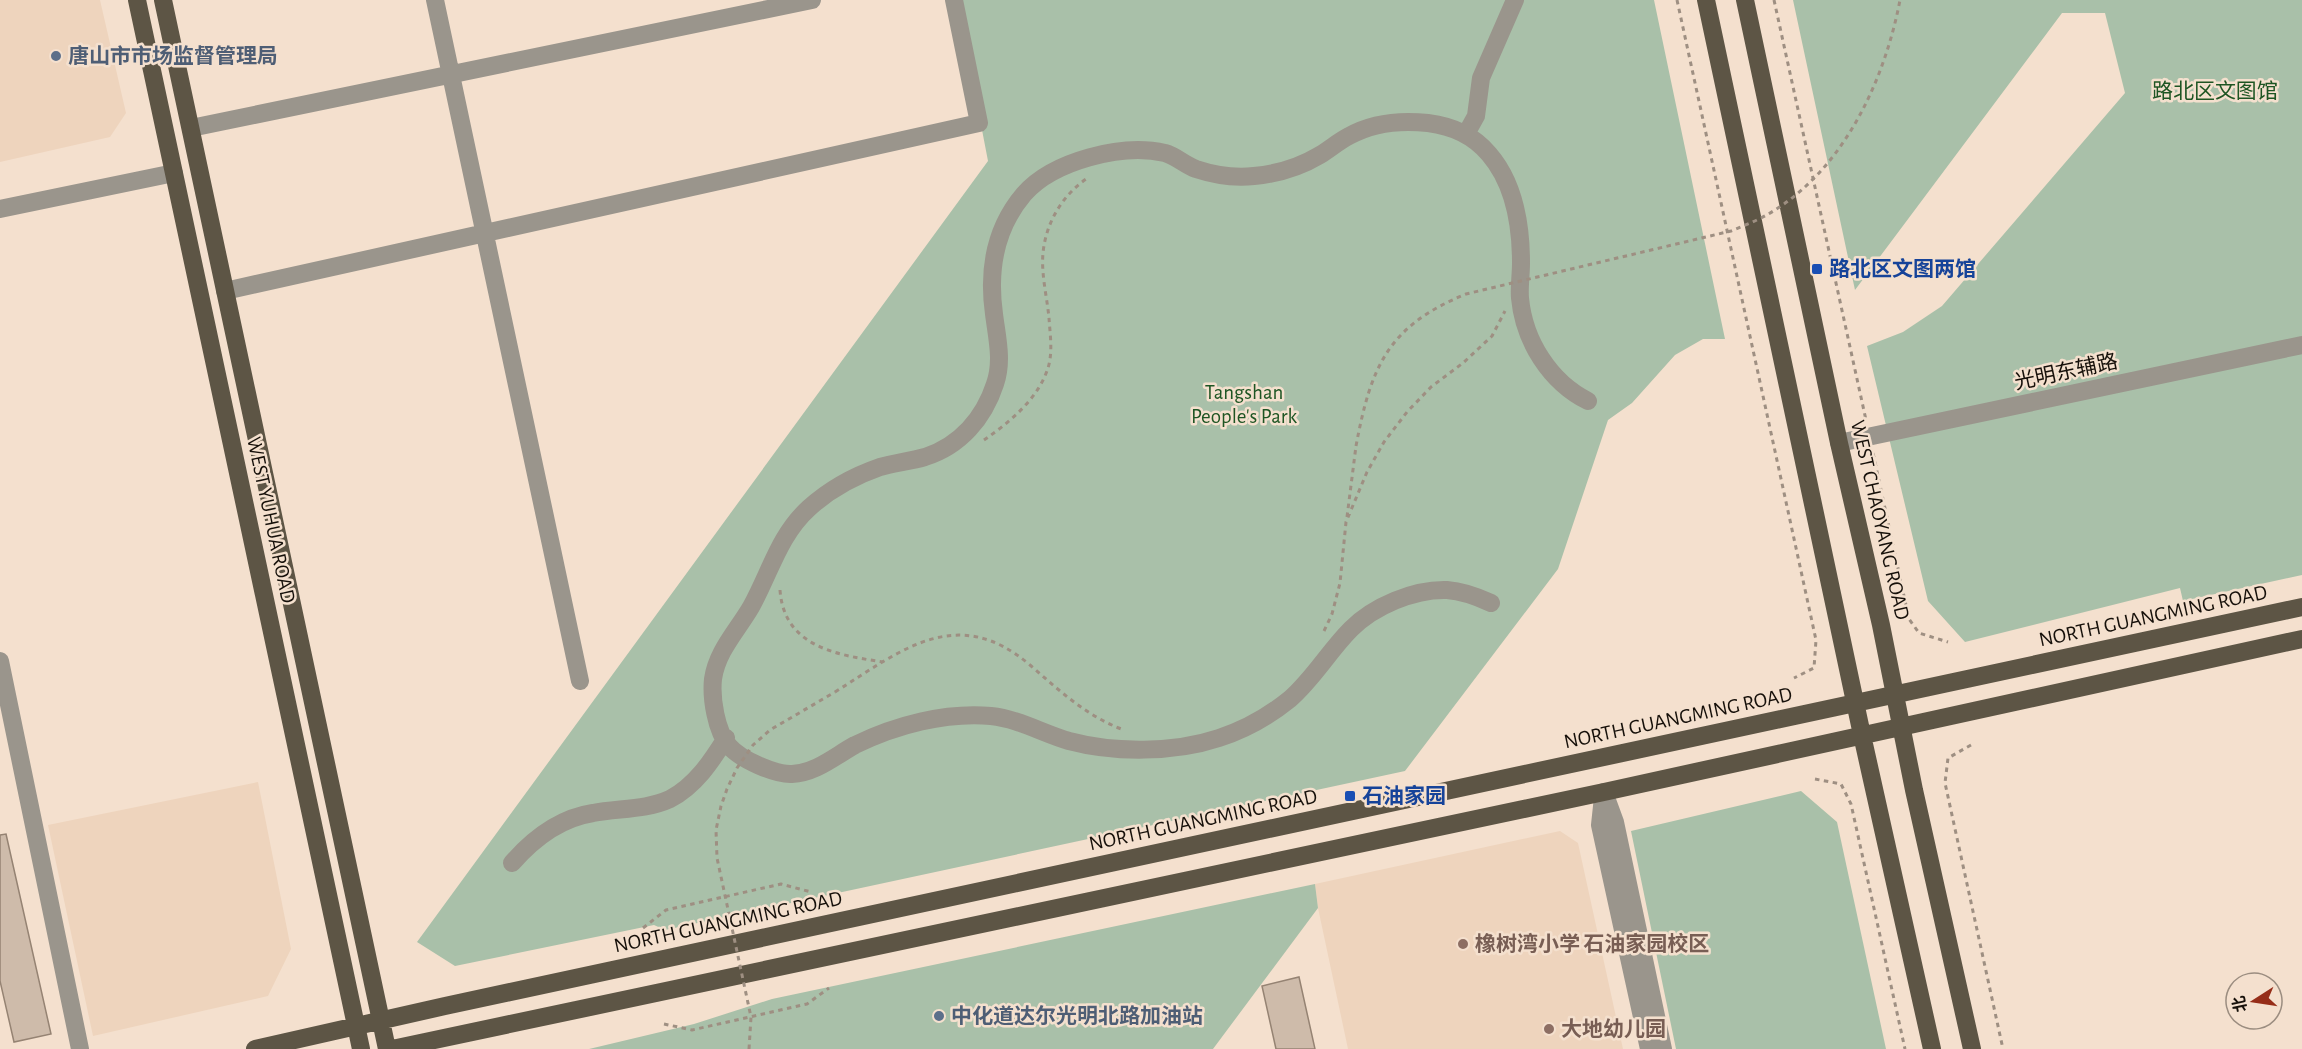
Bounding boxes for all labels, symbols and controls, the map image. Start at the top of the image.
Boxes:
place label: 唐山市市场监督管理局 [68,45,278,67]
marker: 唐山市市场监督管理局 [49,49,63,63]
park label: 路北区文图馆 [2152,80,2278,102]
place label: 路北区文图两馆 [1829,257,1976,280]
marker: 路北区文图两馆 [1810,262,1824,276]
street label: 光明东辅路 [2012,350,2120,393]
park label: Tangshan People's Park [1191,382,1297,427]
street label: WEST CHAOYANG ROAD [1847,418,1913,622]
street label: WEST YUHUA ROAD [243,435,299,605]
street label: NORTH GUANGMING ROAD [2037,582,2269,650]
street label: NORTH GUANGMING ROAD [1562,684,1794,752]
place label: 石油家园 [1362,784,1446,807]
street label: NORTH GUANGMING ROAD [1087,786,1319,854]
marker: 石油家园 [1343,789,1357,803]
street label: NORTH GUANGMING ROAD [612,888,844,956]
place label: 橡树湾小学 石油家园校区 [1475,932,1709,955]
marker: 橡树湾小学 石油家园校区 [1456,937,1470,951]
north arrow [2224,971,2284,1031]
text: 北 [2230,994,2250,1014]
place label: 中化道达尔光明北路加油站 [951,1005,1203,1027]
marker: 中化道达尔光明北路加油站 [932,1009,946,1023]
place label: 大地幼儿园 [1561,1018,1666,1040]
marker: 大地幼儿园 [1542,1022,1556,1036]

